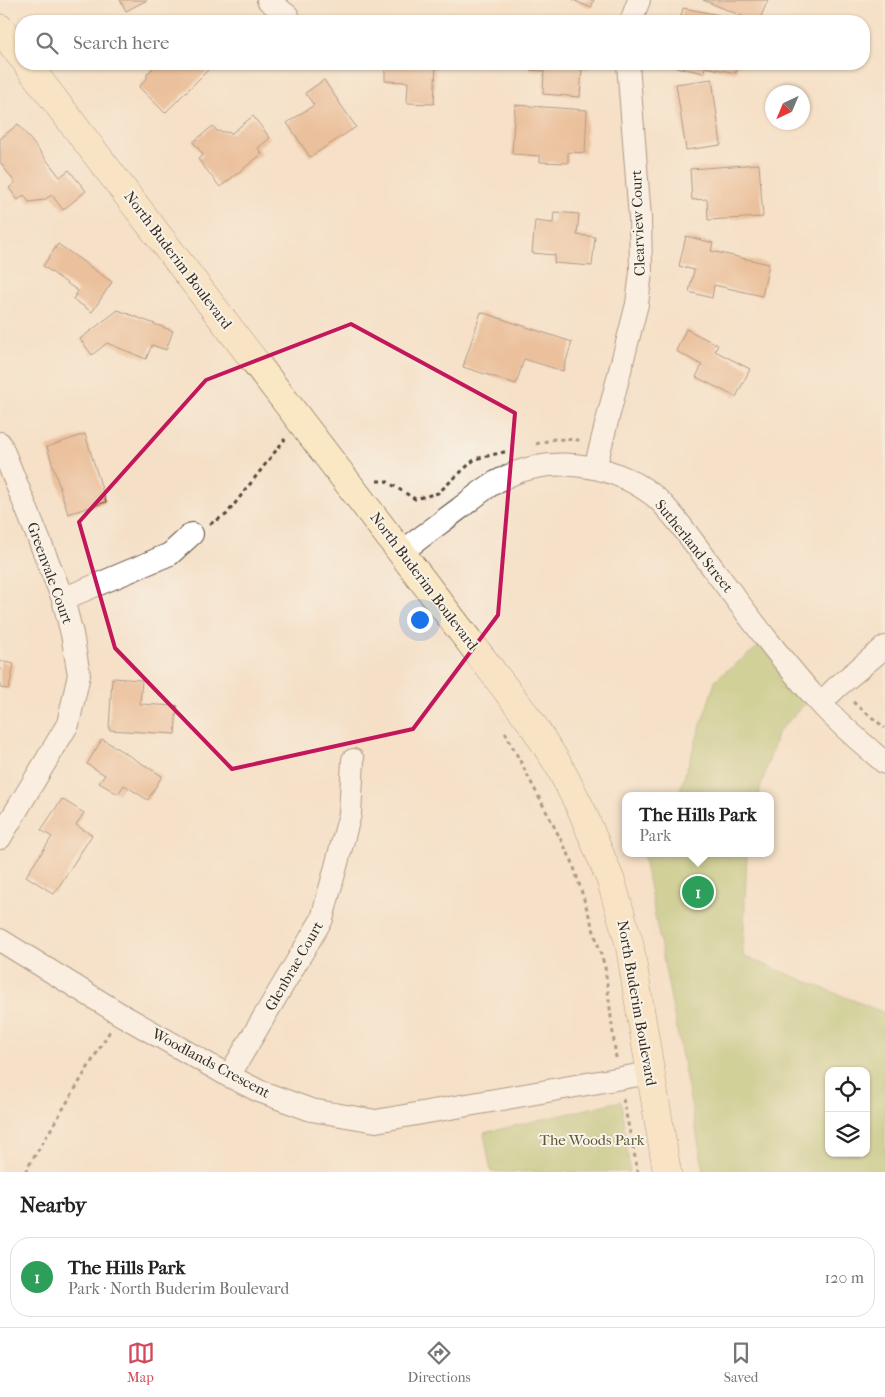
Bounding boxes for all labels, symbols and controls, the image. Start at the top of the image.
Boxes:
search box [15,15,870,70]
icon: search [33,29,61,57]
text: Search here [73,32,169,54]
north arrow [765,85,810,130]
street label: Clearview Court [627,169,649,276]
street label: North Buderim Boulevard [120,187,236,333]
street label: Sutherland Street [651,496,737,597]
street label: North Buderim Boulevard [366,508,482,654]
street label: Greenvale Court [23,520,77,627]
your location [407,607,433,633]
popup [622,792,774,857]
text: The Hills Park [639,804,757,826]
text: Park [639,826,671,845]
pin: 1 [682,873,714,911]
street label: Glenbrae Court [261,918,327,1014]
street label: North Buderim Boulevard [614,919,661,1088]
street label: Woodlands Crescent [148,1024,274,1102]
map controls [825,1067,870,1157]
button: locate [825,1067,870,1112]
button: layers [825,1112,870,1157]
park label: The Woods Park [539,1131,645,1149]
text: Nearby [20,1193,86,1217]
text: The Hills Park [68,1257,185,1279]
text: 1 [34,1268,40,1287]
text: 120 m [825,1268,864,1287]
text: Park · North Buderim Boulevard [68,1279,289,1298]
tab: Map [127,1339,155,1386]
tab: Directions [408,1339,471,1386]
tab: Saved [724,1339,758,1386]

